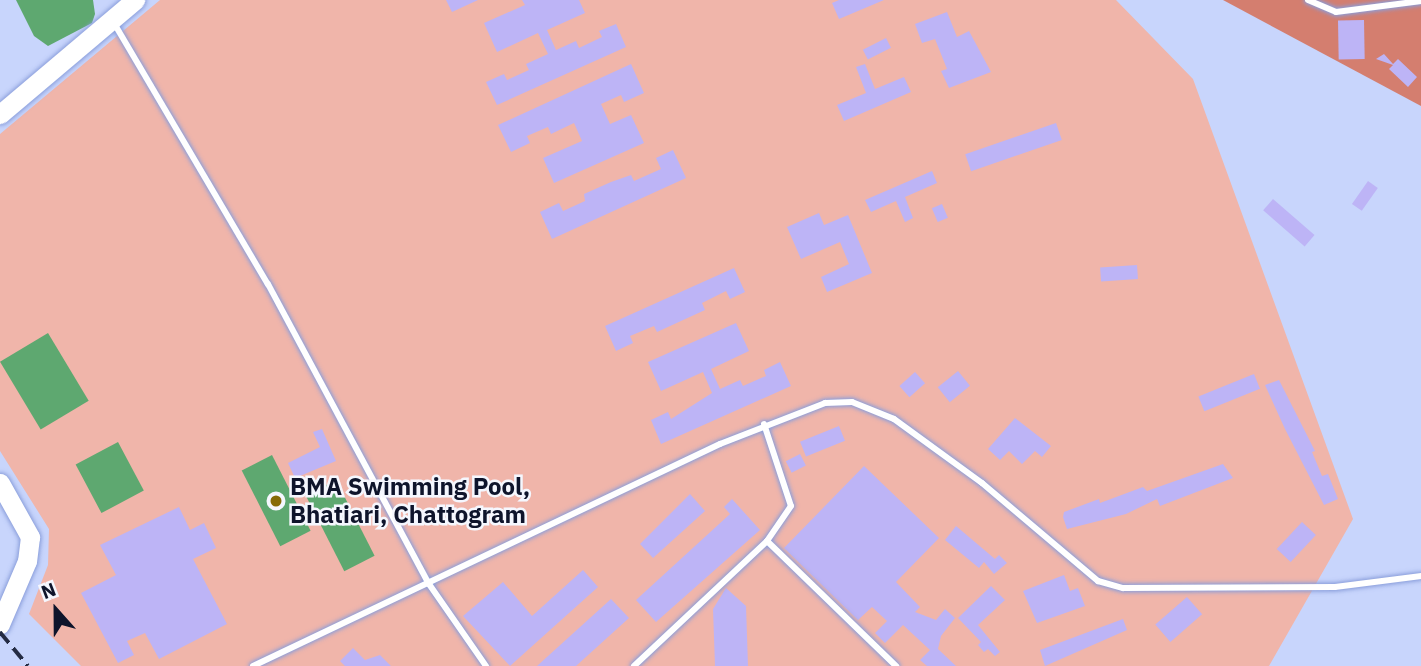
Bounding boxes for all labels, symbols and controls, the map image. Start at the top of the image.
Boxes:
place label: BMA Swimming Pool, Bhatiari, Chattogram [290,473,530,529]
marker: BMA Swimming Pool, Bhatiari, Chattogram [268,493,284,509]
north arrow [21,575,91,645]
text: N [38,577,59,604]

